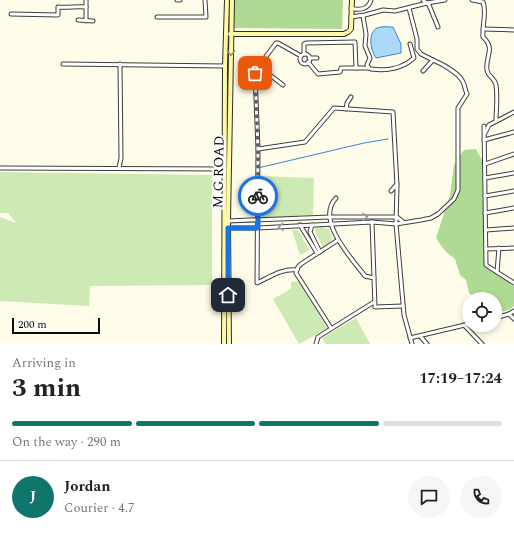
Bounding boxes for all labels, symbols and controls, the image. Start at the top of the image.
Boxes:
one-way arrow [227,50,235,56]
pin [238,56,272,90]
icon: bag [244,62,266,84]
street label: M G ROAD [207,135,230,209]
courier [238,176,278,216]
icon: bike [247,185,269,207]
one-way arrow [362,213,368,221]
one-way arrow [278,222,284,231]
pin [211,278,245,312]
icon: home [217,284,239,306]
map controls [462,292,502,332]
button: locate [462,292,502,332]
scale bar [12,316,100,335]
text: 200 m [18,316,47,333]
text: Arriving in [12,353,76,373]
text: 17:19–17:24 [419,367,502,390]
text: 3 min [12,368,81,408]
text: On the way · 290 m [12,432,121,452]
text: Jordan [64,475,111,498]
button: chat [408,476,450,518]
button: phone [460,476,502,518]
text: J [30,485,36,508]
text: Courier · 4.7 [64,498,134,518]

